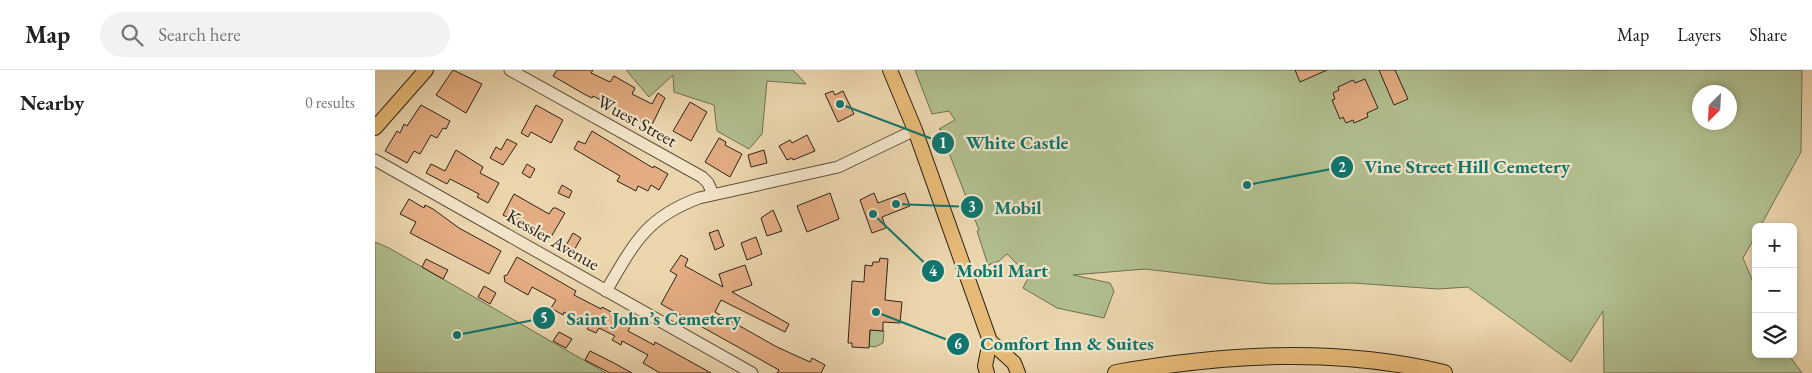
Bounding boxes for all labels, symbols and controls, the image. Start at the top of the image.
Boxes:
search box [100,12,450,57]
text: Map [25,19,70,50]
icon: search [118,21,146,49]
text: Search here [158,22,241,47]
text: Map [1617,23,1649,46]
text: Layers [1677,23,1721,46]
text: Share [1749,23,1787,46]
north arrow [1692,85,1737,130]
text: Nearby [20,89,84,116]
street label: Wuest Street [593,89,681,152]
text: 0 results [305,92,355,113]
callout: White Castle [931,126,1079,160]
text: White Castle [965,130,1069,155]
text: 1 [939,133,947,152]
callout: Vine Street Hill Cemetery [1329,150,1580,184]
text: Vine Street Hill Cemetery [1364,154,1571,179]
text: 2 [1338,157,1346,176]
callout: Mobil [959,190,1052,224]
text: Mobil [994,195,1042,220]
text: 3 [968,197,976,216]
street label: Kessler Avenue [503,204,604,275]
map controls [1752,223,1797,358]
button: + [1752,223,1797,268]
callout: Mobil Mart [920,254,1058,288]
text: Mobil Mart [956,258,1048,283]
text: 4 [929,261,938,280]
button: − [1752,268,1797,313]
callout: Saint John’s Cemetery [532,301,752,335]
text: Saint John’s Cemetery [567,306,742,331]
text: 5 [540,308,548,327]
button: layers [1752,313,1797,358]
callout: Comfort Inn & Suites [945,327,1164,361]
text: Comfort Inn & Suites [980,331,1154,356]
text: 6 [954,334,962,353]

